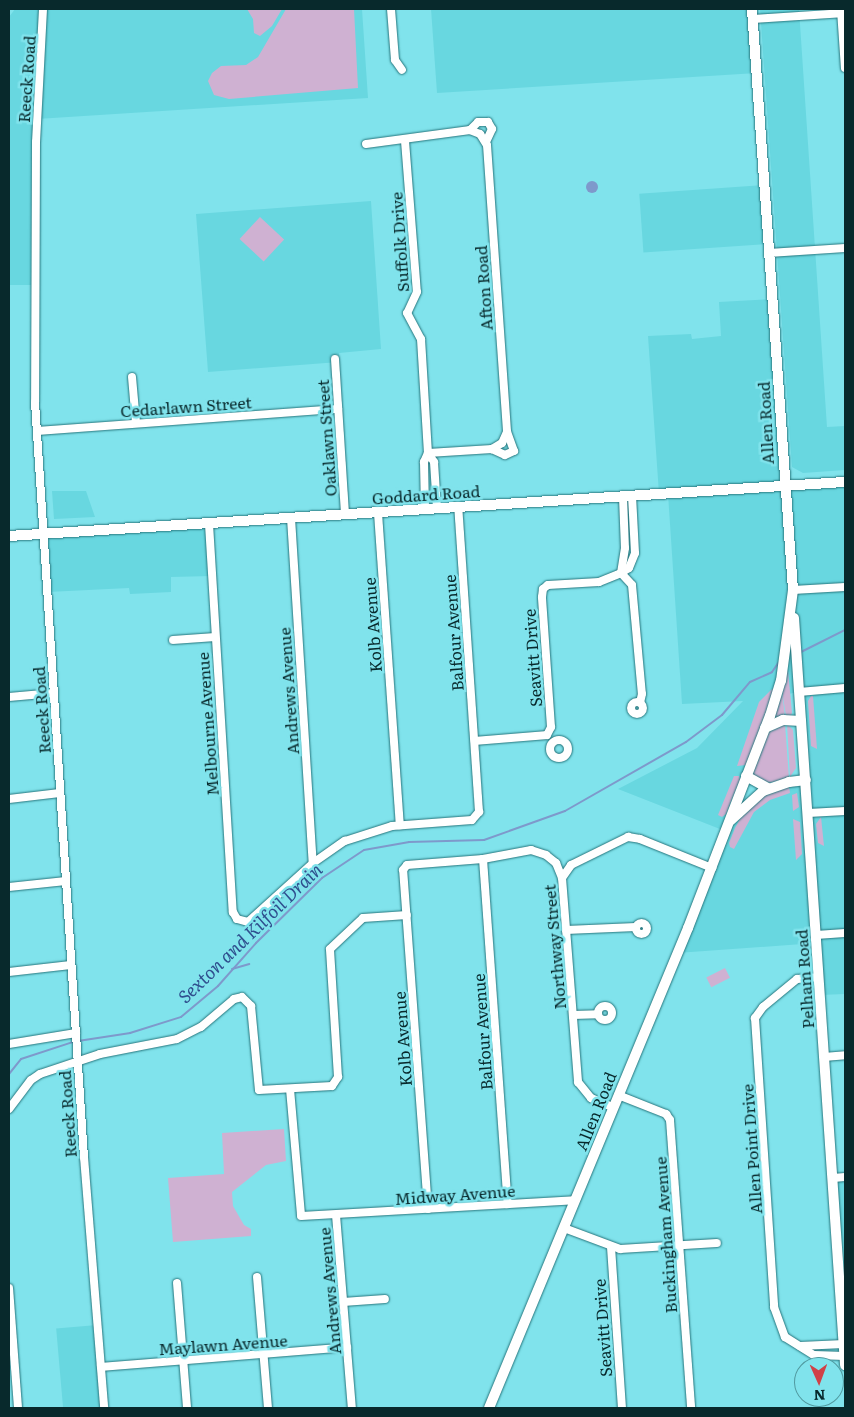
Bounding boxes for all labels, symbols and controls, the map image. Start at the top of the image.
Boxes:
street label: Reeck Road [13,35,39,123]
street label: Suffolk Drive [386,191,412,293]
street label: Afton Road [470,245,496,331]
street label: Oaklawn Street [312,379,340,497]
street label: Allen Road [753,381,777,465]
street label: Cedarlawn Street [120,392,252,420]
street label: Goddard Road [371,481,481,507]
street label: Balfour Avenue [439,574,467,692]
street label: Kolb Avenue [359,577,385,673]
street label: Seavitt Drive [519,608,545,708]
street label: Andrews Avenue [274,627,302,755]
street label: Melbourne Avenue [192,651,222,797]
street label: Reeck Road [28,666,54,754]
water label: Sexton and Kilfoil Drain [174,859,326,1007]
street label: Northway Street [539,884,569,1010]
street label: Pelham Road [791,929,817,1029]
street label: Balfour Avenue [468,973,496,1091]
street label: Kolb Avenue [389,991,415,1087]
street label: Allen Road [571,1069,619,1153]
street label: Reeck Road [54,1070,80,1158]
street label: Allen Point Drive [737,1083,765,1215]
street label: Buckingham Avenue [650,1156,680,1314]
street label: Midway Avenue [394,1180,516,1208]
street label: Andrews Avenue [314,1227,344,1355]
street label: Seavitt Drive [589,1278,615,1378]
street label: Maylawn Avenue [158,1330,288,1358]
north arrow [794,1357,844,1407]
text: N [813,1386,826,1406]

